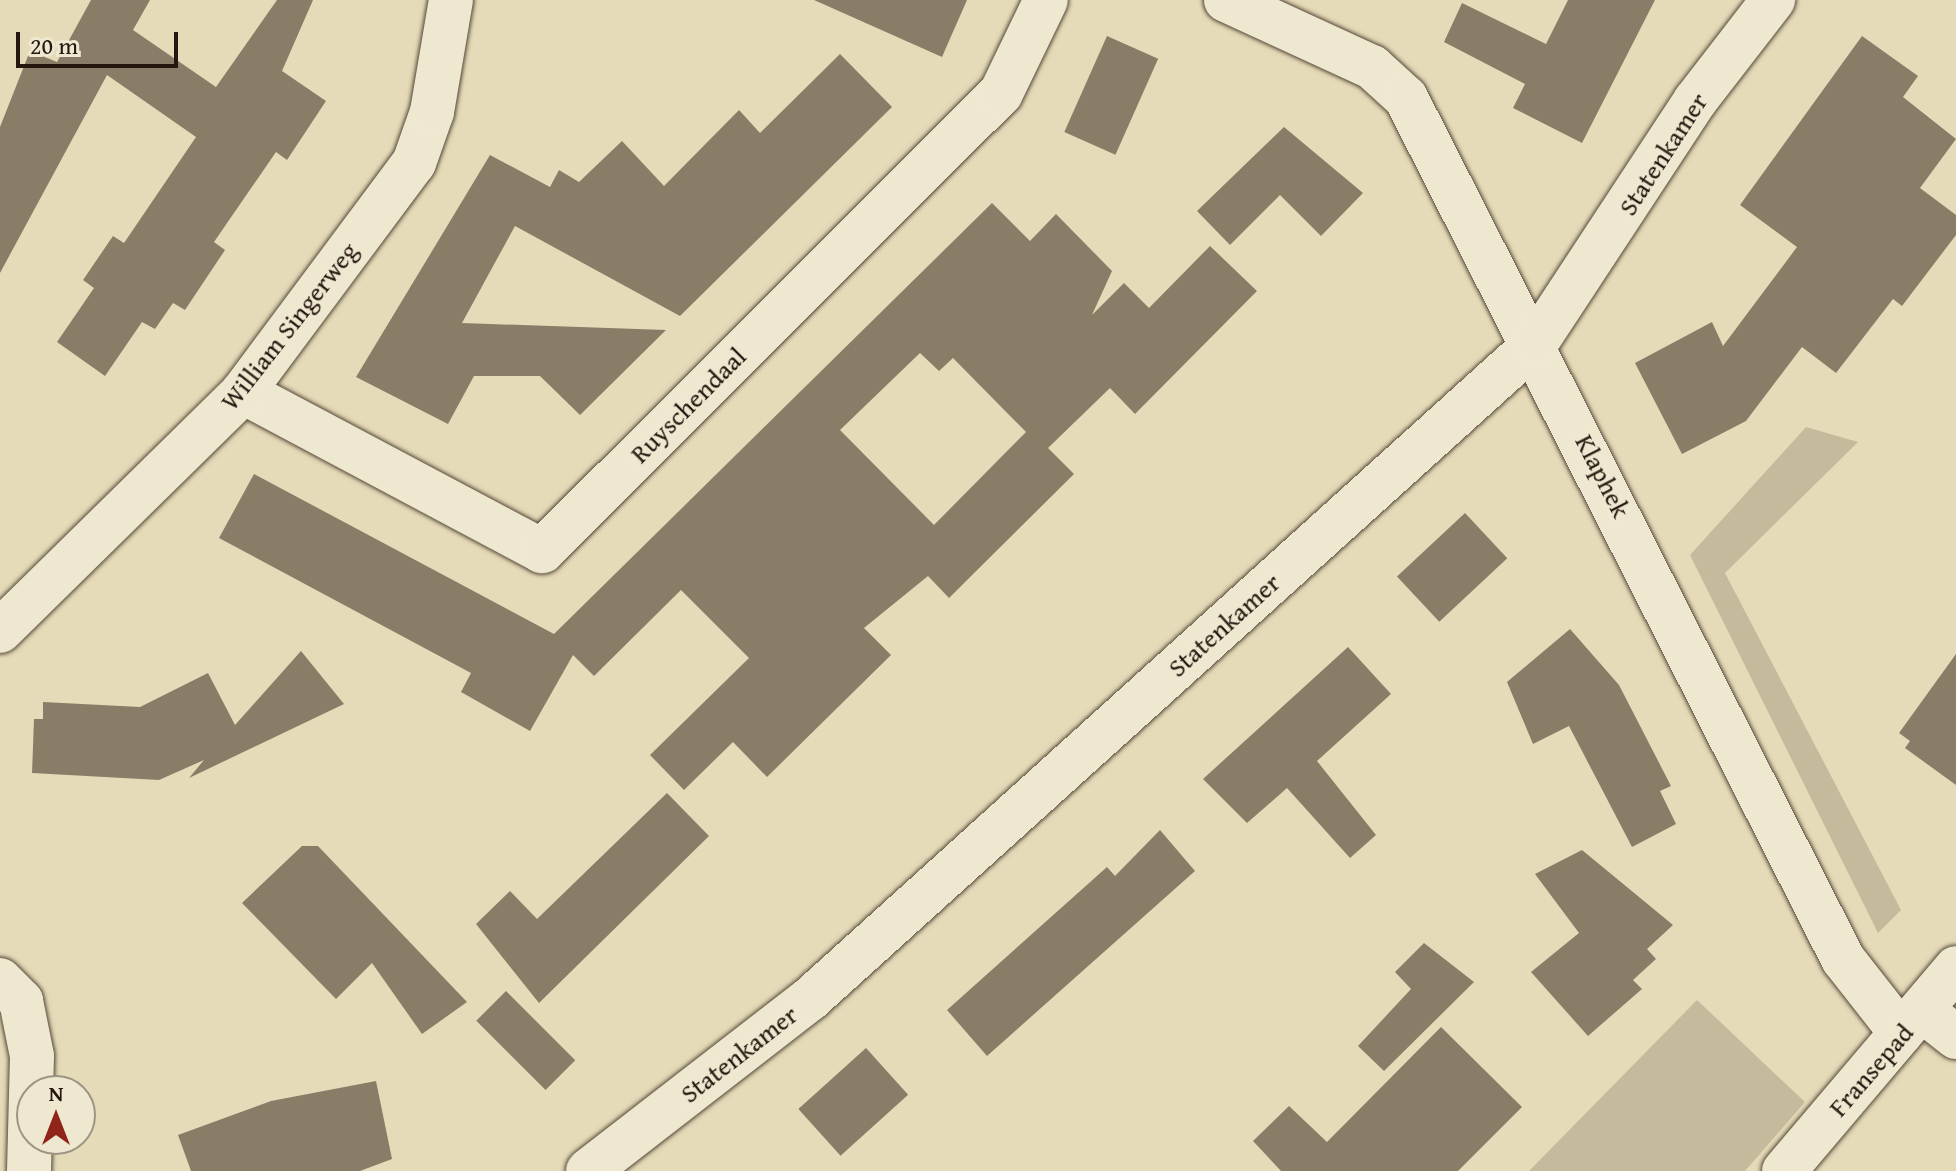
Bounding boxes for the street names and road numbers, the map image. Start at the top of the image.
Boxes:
street label: Statenkamer [1612,87,1714,221]
street label: William Singerweg [214,236,364,416]
street label: Ruyschendaal [624,341,752,469]
street label: Klaphek [1569,429,1637,523]
street label: Statenkamer [1162,567,1286,683]
street label: Statenkamer [674,999,804,1109]
street label: Fransepad [1822,1017,1920,1123]

